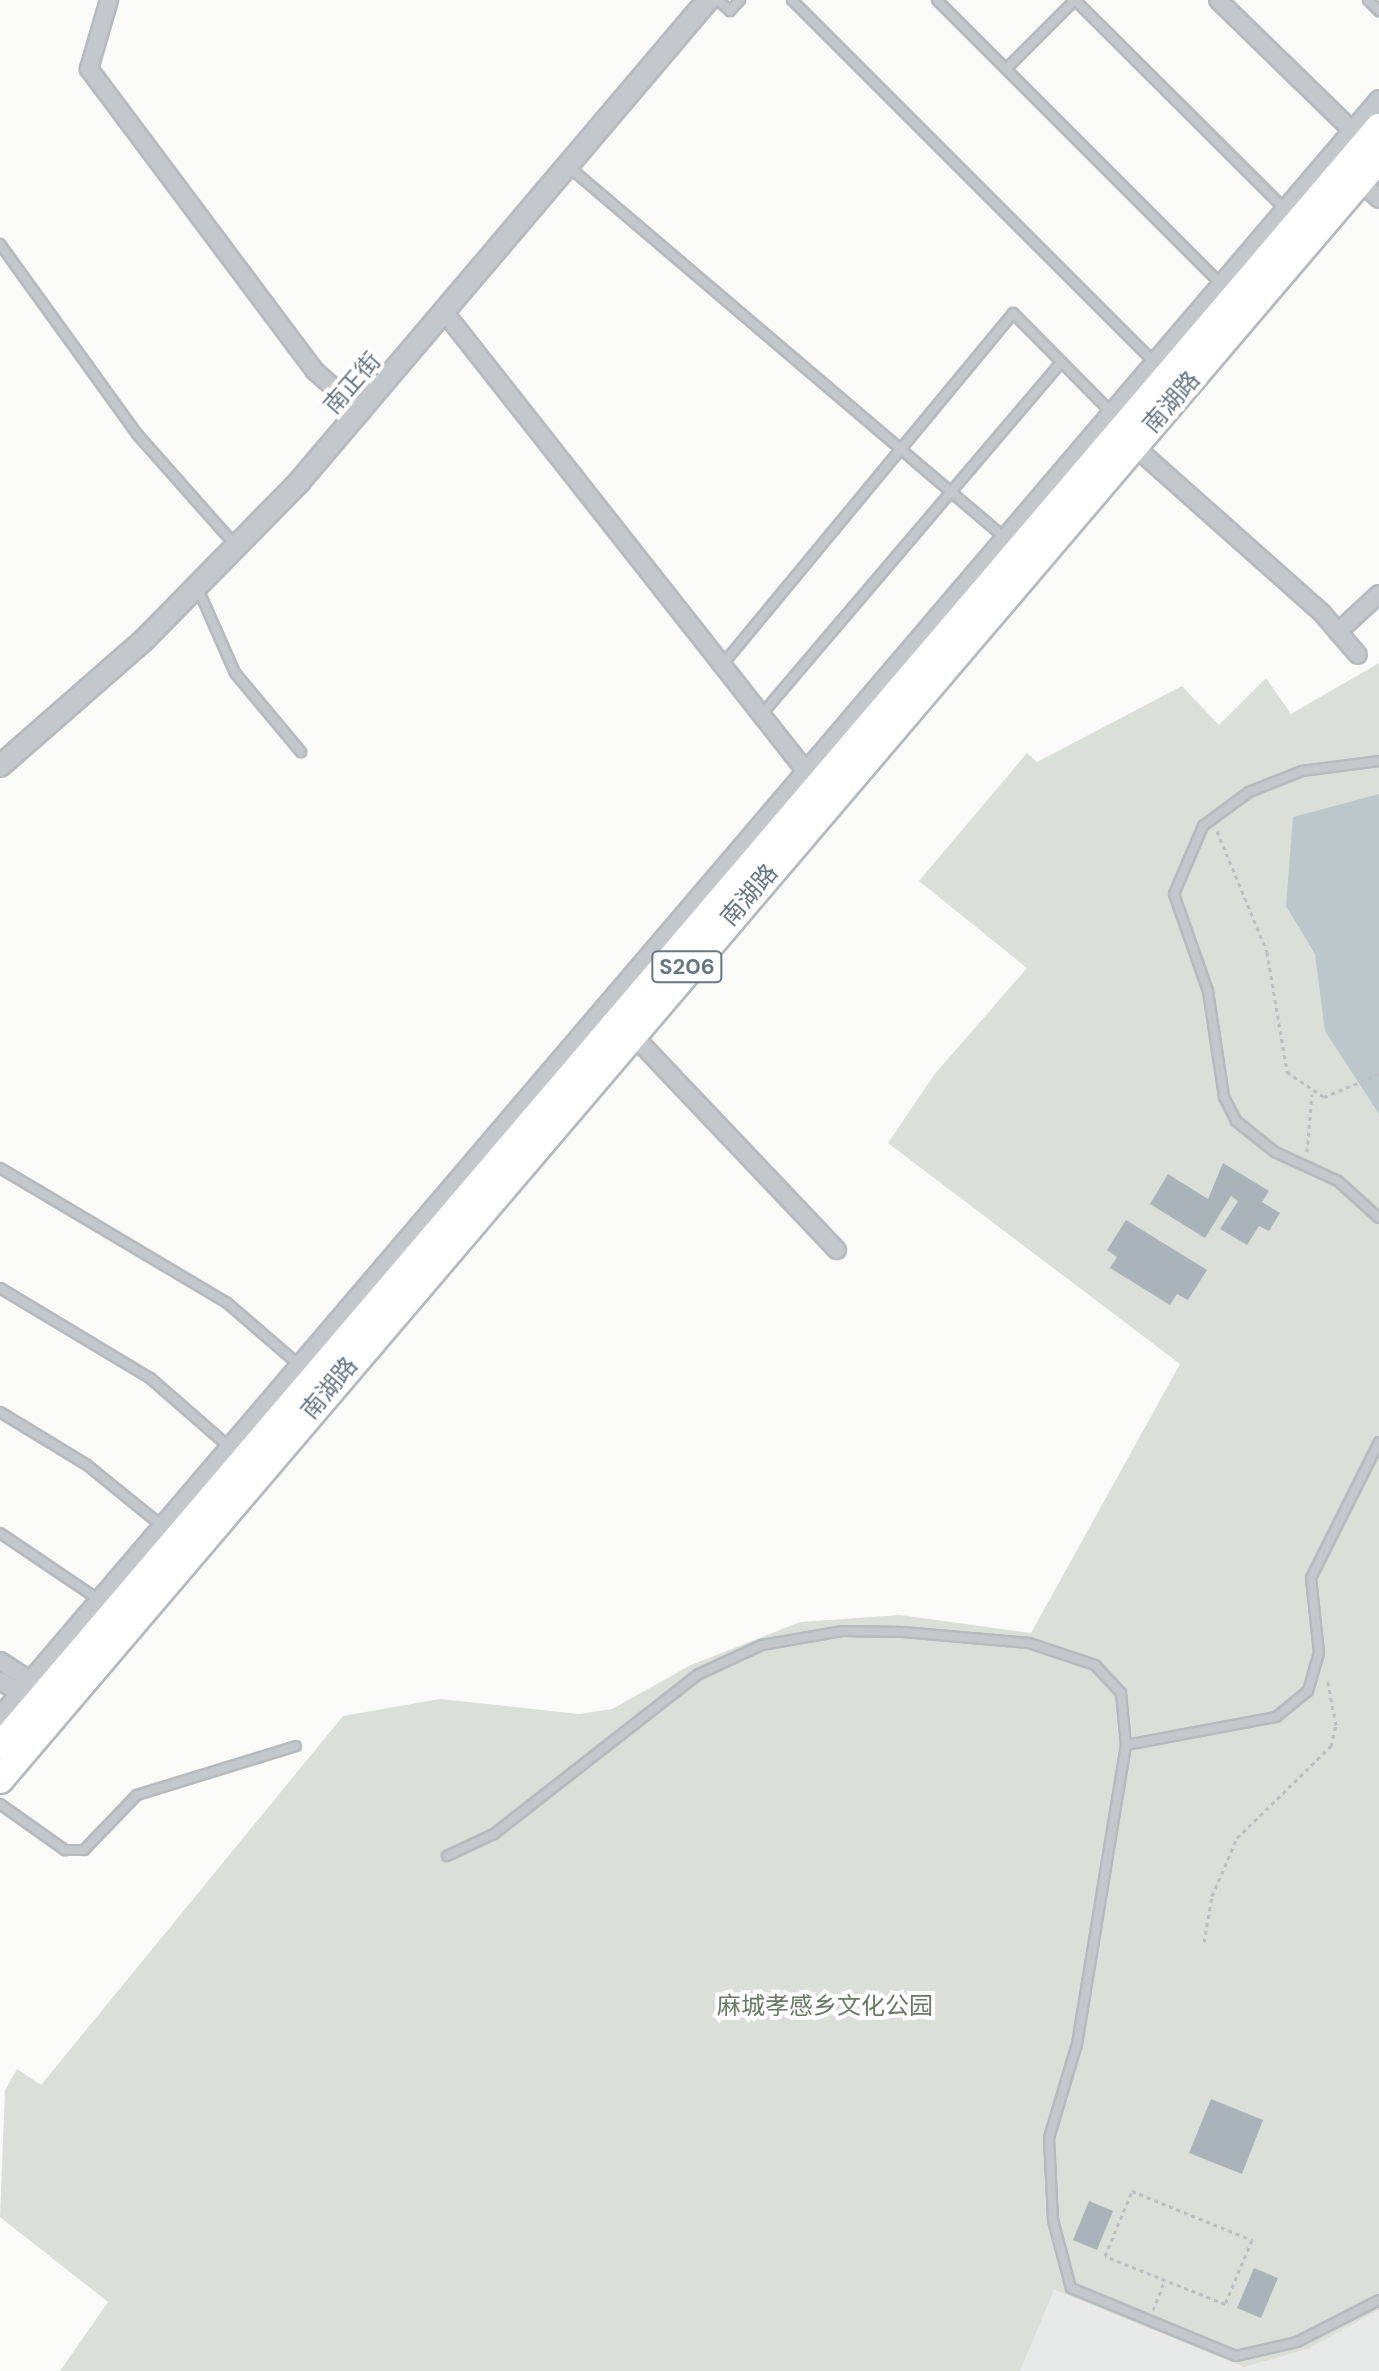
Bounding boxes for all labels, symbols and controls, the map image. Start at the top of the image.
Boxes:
street label: 南正街 [318,346,386,420]
street label: 南湖路 [1137,365,1205,439]
street label: 南湖路 [715,858,783,932]
road number: S206 [651,949,723,985]
street label: 南湖路 [295,1351,363,1425]
park label: 麻城孝感乡文化公园 [717,1992,933,2020]

